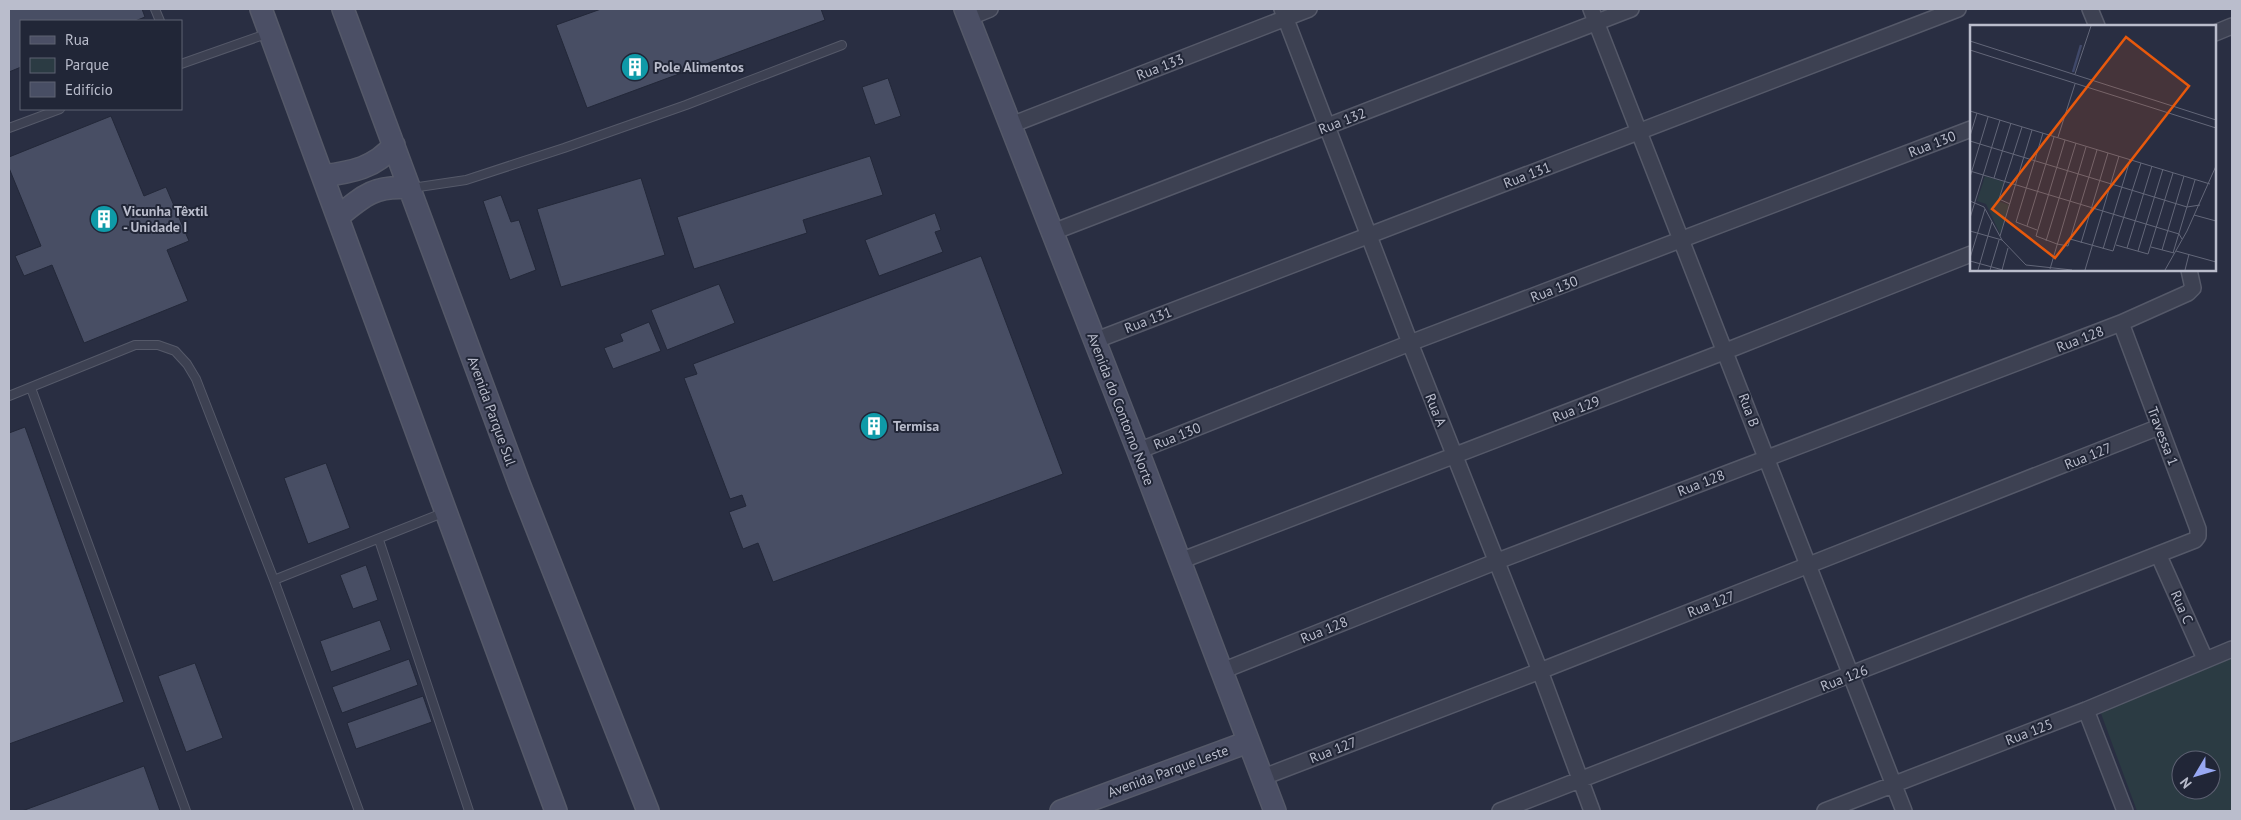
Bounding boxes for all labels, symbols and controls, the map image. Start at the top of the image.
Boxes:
legend [20,20,182,110]
inset map [1970,25,2216,271]
text: Rua [65,30,89,49]
street label: Rua 133 [1134,50,1186,84]
building icon: Pole Alimentos [620,52,650,82]
text: Parque [65,55,109,74]
place label: Pole Alimentos [654,58,744,76]
text: Edifício [65,80,113,99]
street label: Rua 132 [1316,104,1368,138]
street label: Rua 130 [1906,127,1959,161]
street label: Rua 131 [1501,158,1553,192]
place label: Vicunha Têxtil - Unidade I [122,202,209,236]
building icon: Vicunha Têxtil - Unidade I [89,204,119,234]
street label: Rua 130 [1528,272,1581,306]
street label: Rua 131 [1122,303,1174,337]
street label: Rua 128 [2054,322,2106,356]
street label: Avenida do Contorno Norte [1084,330,1158,488]
street label: Avenida Parque Sul [464,354,520,468]
street label: Rua A [1421,391,1451,430]
street label: Rua B [1734,391,1764,429]
street label: Rua 129 [1550,392,1602,426]
street label: Travessa 1 [2144,404,2182,468]
building icon: Termisa [859,411,889,441]
place label: Termisa [893,417,939,435]
street label: Rua 130 [1151,418,1204,454]
street label: Rua 127 [2062,438,2114,474]
street label: Rua 128 [1675,466,1727,500]
street label: Rua 127 [1685,587,1737,621]
street label: Rua C [2167,588,2197,626]
street label: Rua 128 [1298,612,1350,648]
street label: Rua 126 [1818,661,1870,695]
street label: Rua 125 [2003,715,2055,749]
street label: Rua 127 [1307,733,1359,767]
street label: Avenida Parque Leste [1105,741,1231,801]
north arrow [2171,750,2221,800]
text: N [2176,774,2196,792]

